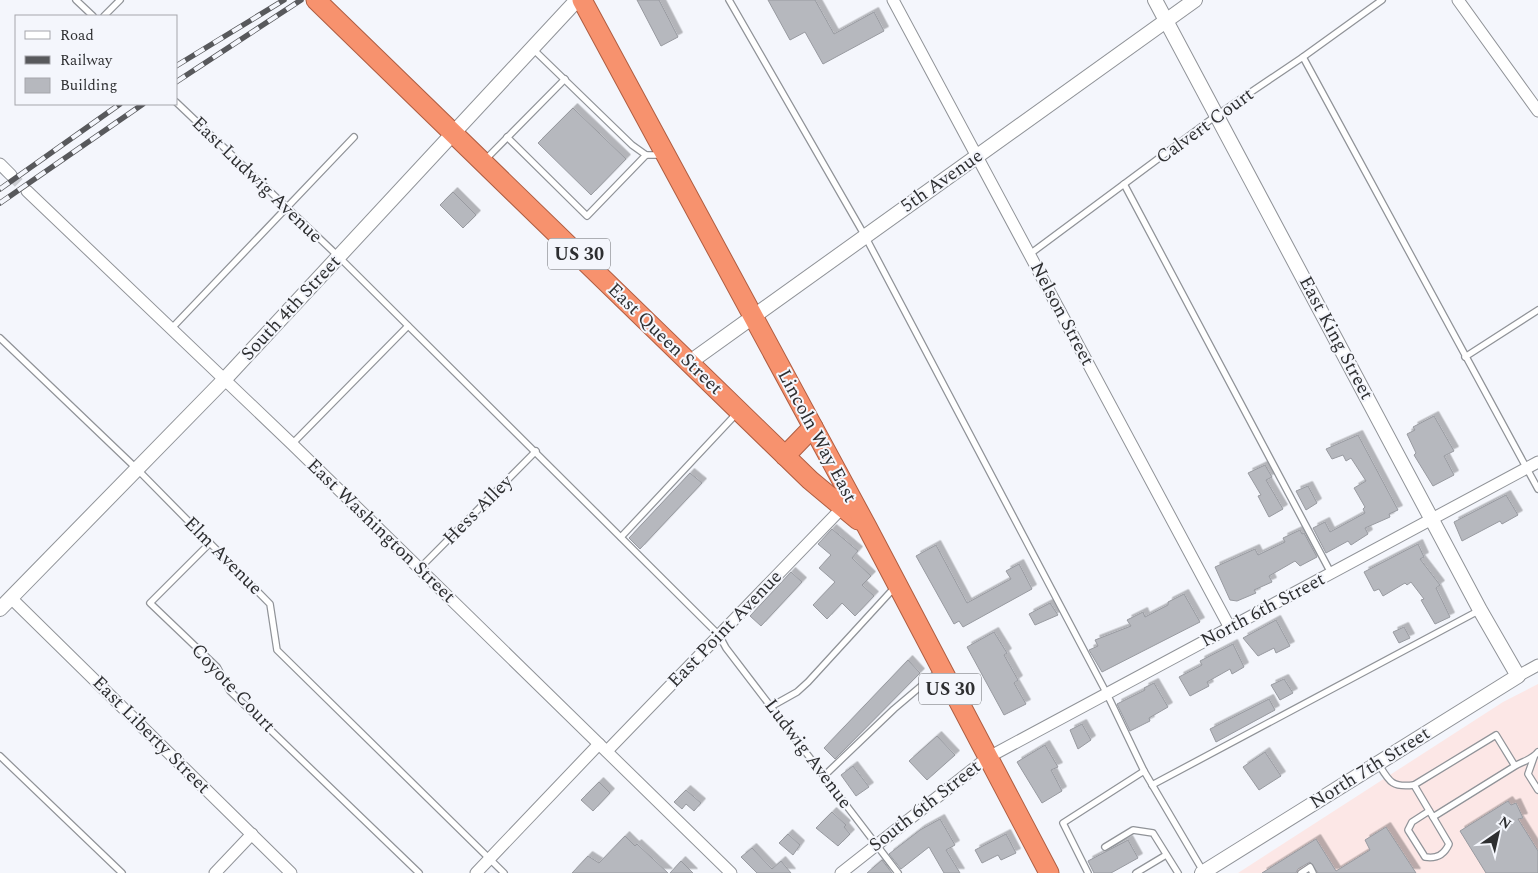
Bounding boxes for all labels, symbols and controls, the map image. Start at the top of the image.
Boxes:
legend [15,15,178,105]
text: Road [60,24,94,47]
text: Railway [60,49,113,72]
text: Building [60,74,117,97]
street label: Calvert Court [1150,80,1260,172]
street label: East Ludwig Avenue [185,110,329,250]
street label: 5th Avenue [895,142,989,220]
road number: US 30 [548,238,610,270]
street label: South 4th Street [234,248,348,368]
street label: Nelson Street [1022,257,1102,371]
street label: East King Street [1291,271,1381,405]
street label: East Queen Street [601,276,730,402]
street label: Lincoln Way East [770,364,865,508]
street label: East Washington Street [300,452,462,610]
street label: Hess Alley [436,468,520,552]
street label: Elm Avenue [177,510,269,602]
street label: East Point Avenue [661,563,789,695]
street label: North 6th Street [1196,565,1331,655]
street label: Coyote Court [184,637,282,739]
street label: East Liberty Street [85,669,217,801]
road number: US 30 [919,674,981,704]
street label: Ludwig Avenue [757,693,859,815]
street label: North 7th Street [1304,719,1436,817]
street label: South 6th Street [863,753,988,859]
north arrow [1473,808,1523,858]
text: N [1494,811,1516,835]

